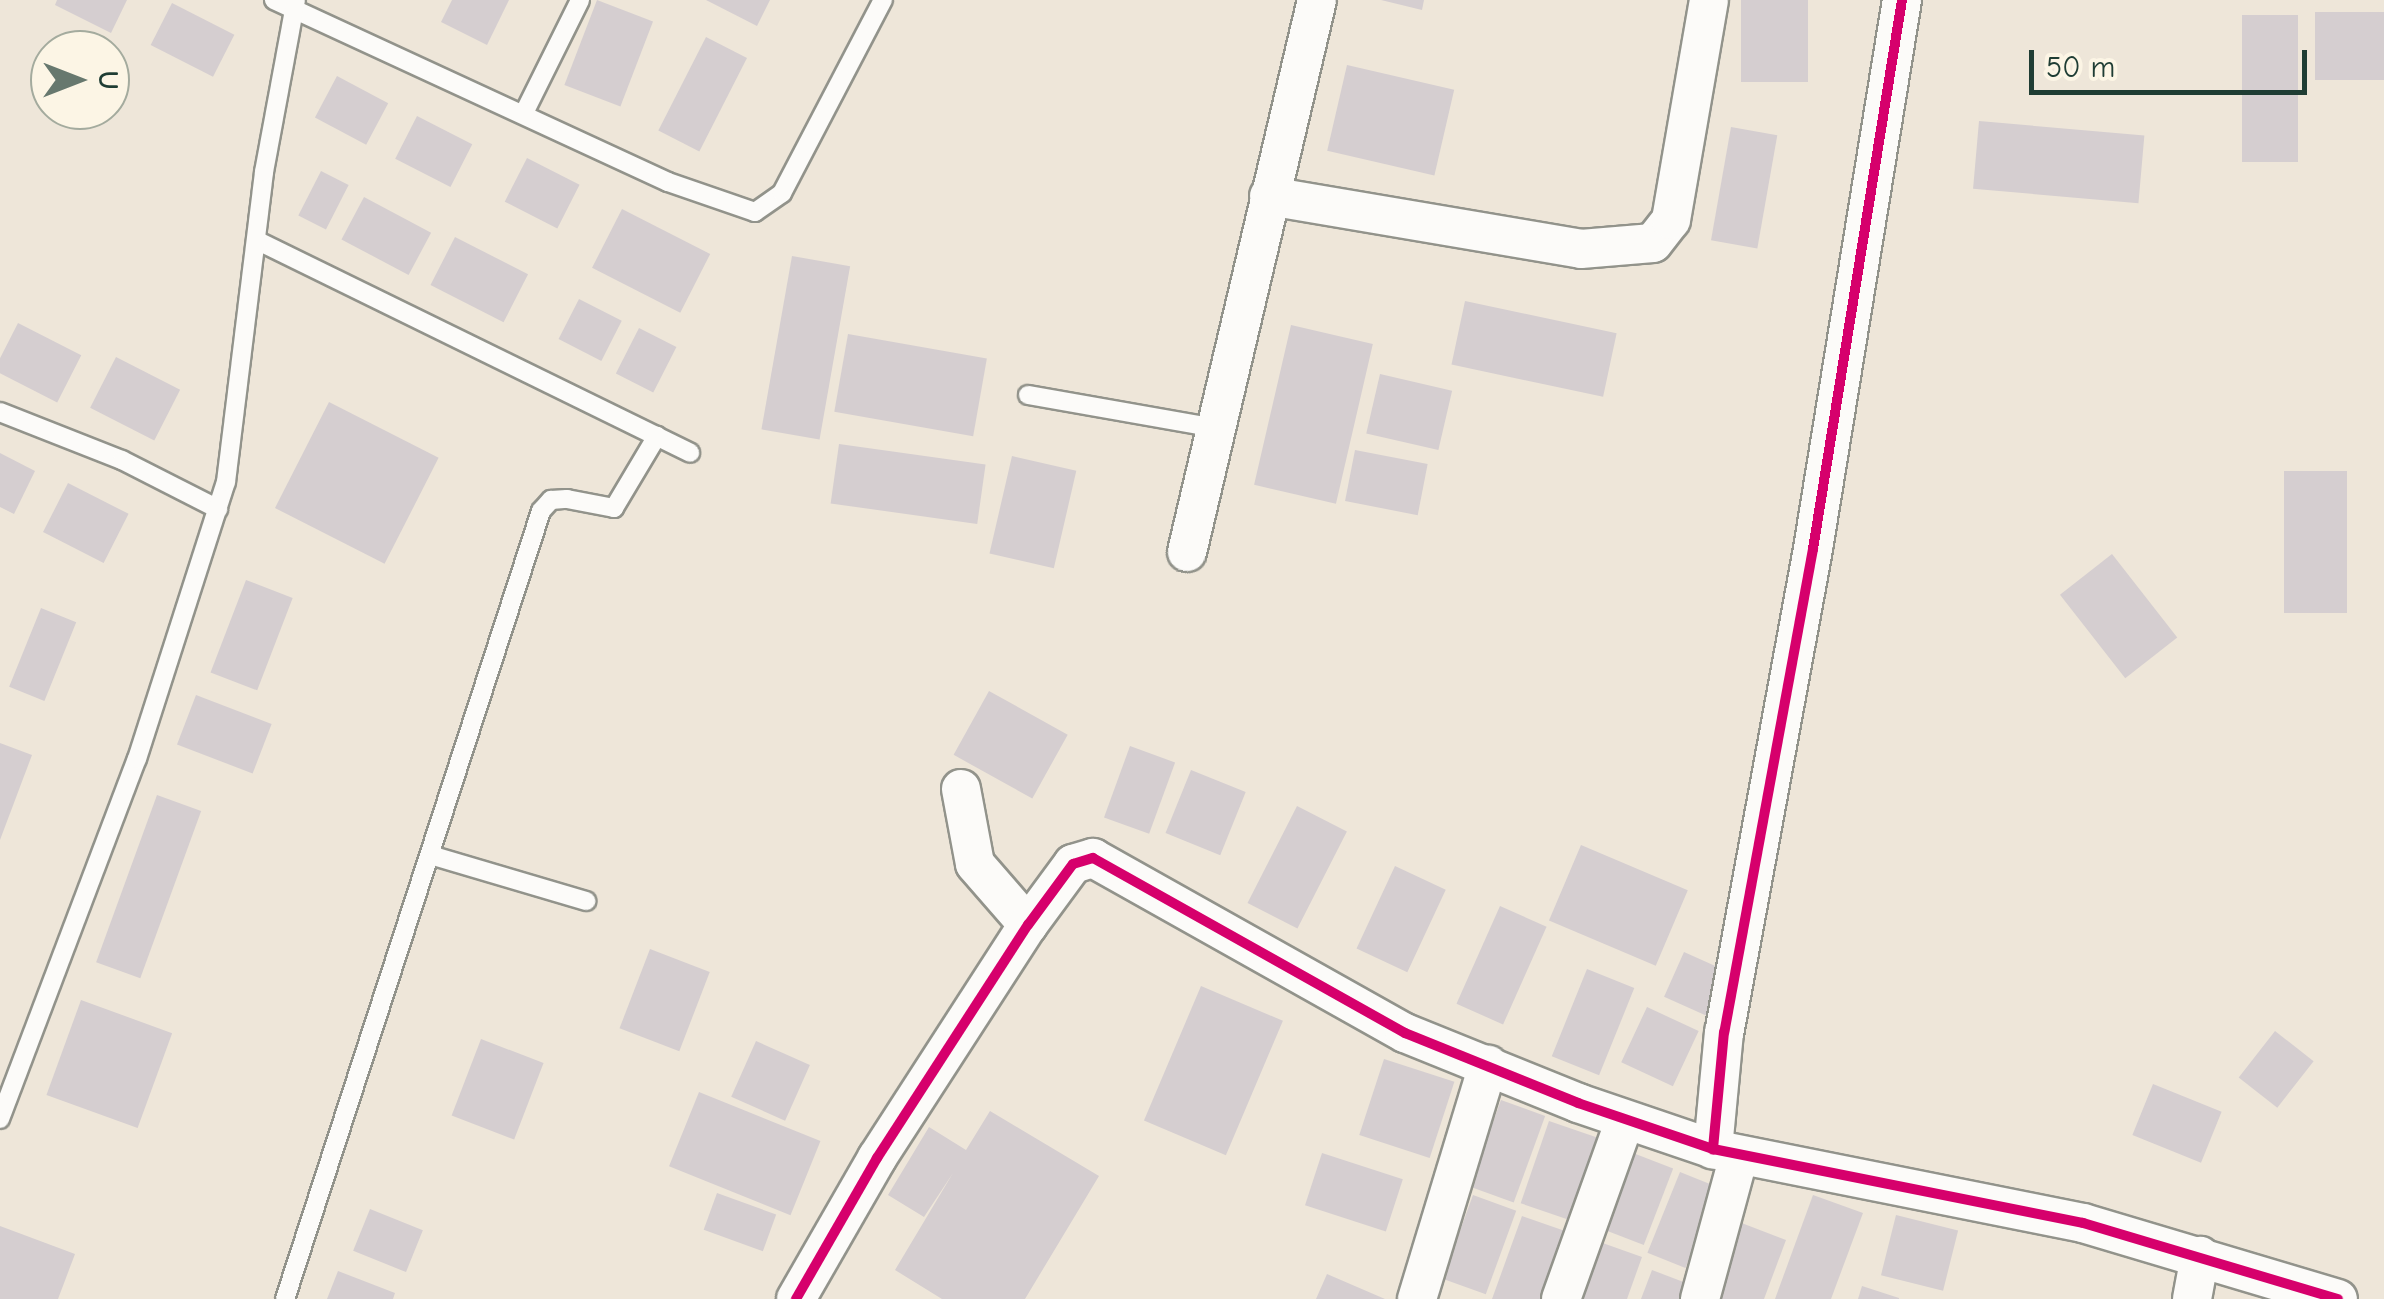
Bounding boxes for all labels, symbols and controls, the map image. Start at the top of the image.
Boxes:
north arrow [30,30,130,130]
scale bar [2034,30,2312,92]
text: 50 m [2046,50,2115,85]
text: U [92,71,124,89]

